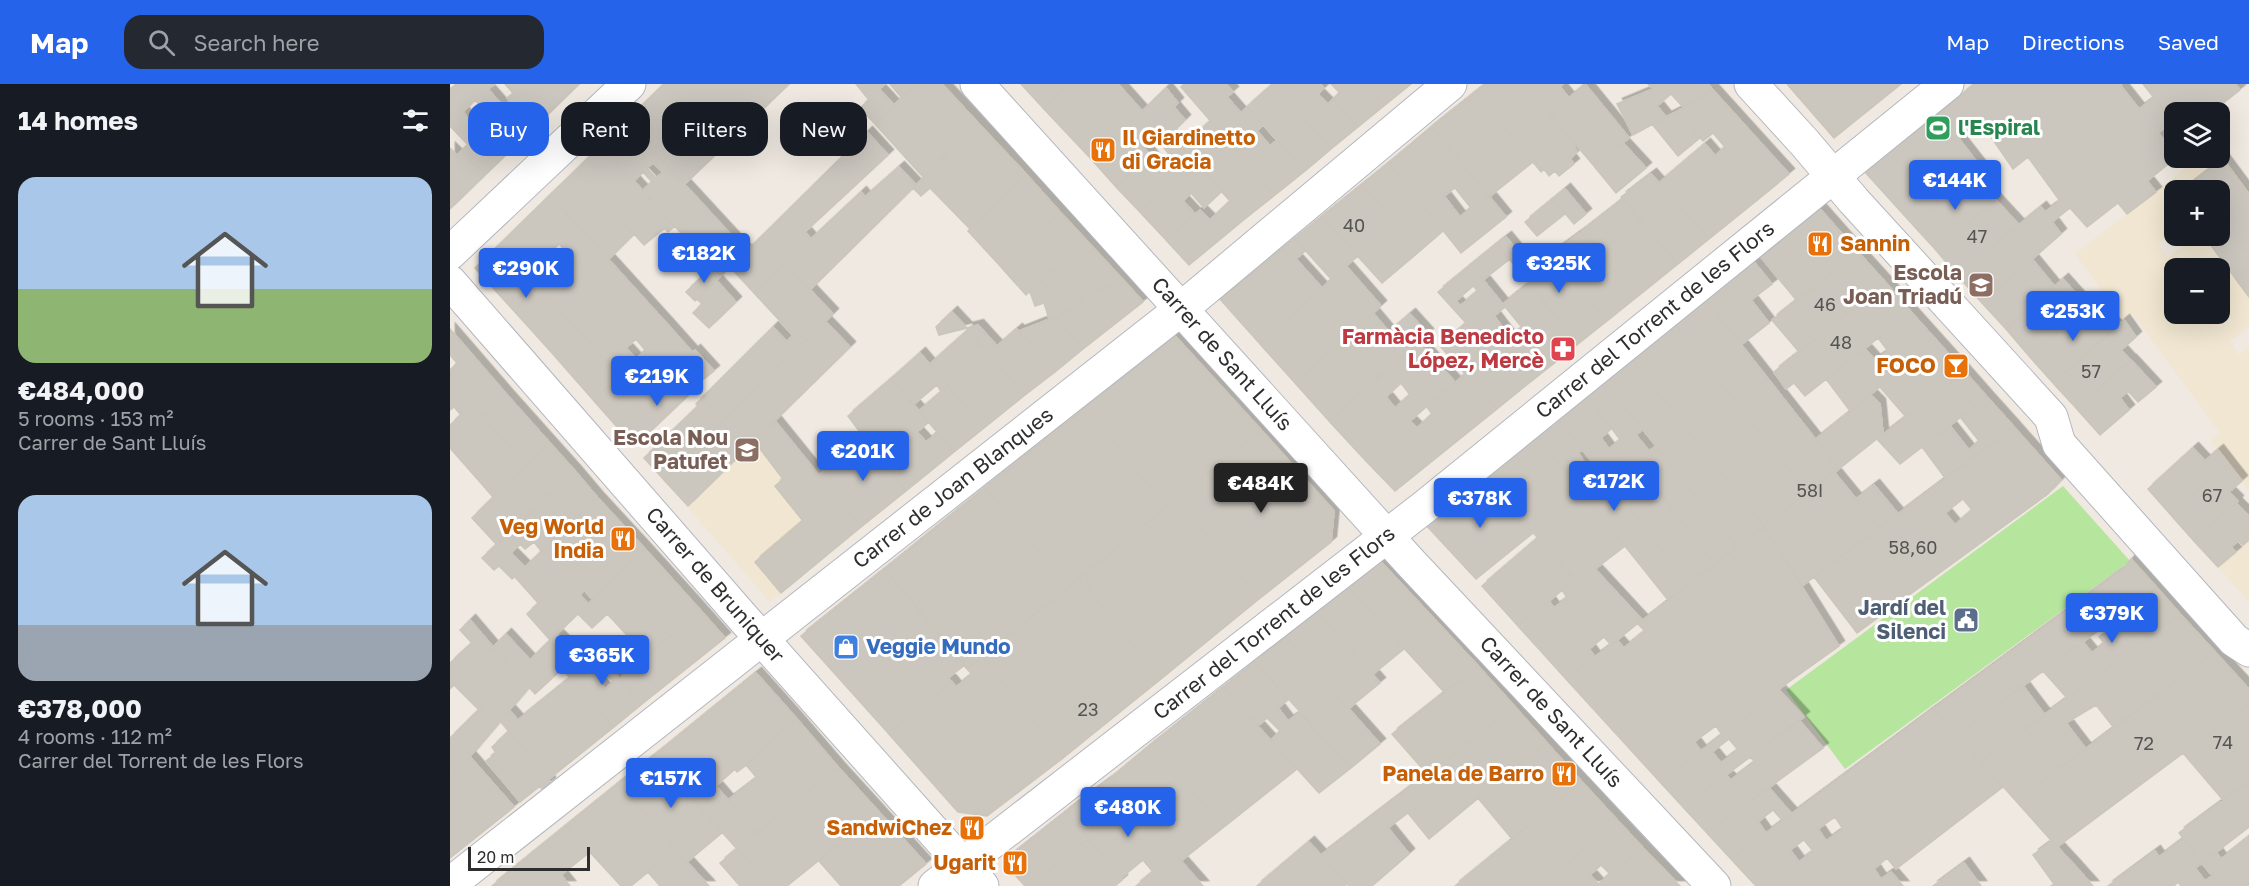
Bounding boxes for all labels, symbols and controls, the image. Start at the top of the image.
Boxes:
search box [124,15,544,69]
text: Map [30,26,88,59]
icon: search [145,26,178,59]
text: Search here [193,29,319,56]
text: Map [1946,29,1989,55]
text: Directions [2022,29,2125,55]
text: Saved [2158,29,2219,55]
chip: Buy [468,102,549,156]
chip: Rent [561,102,650,156]
chip: Filters [662,102,768,156]
chip: New [780,102,867,156]
map controls [2164,102,2230,324]
button: layers [2164,102,2230,168]
icon: filters [399,104,432,137]
text: 14 homes [18,105,138,136]
sports icon: l'Espiral [1923,113,1953,143]
place label: l'Espiral [1958,114,2040,140]
place label: Il Giardinetto di Gracia [1122,124,1256,174]
restaurant icon: Il Giardinetto di Gracia [1088,135,1118,165]
pin: €144K [1913,160,1997,211]
text: €144K [1923,167,1987,191]
button: + [2164,180,2230,246]
house number: 40 [1343,214,1365,236]
street label: Carrer del Torrent de les Flors [1530,215,1779,424]
icon: home [171,216,279,324]
house number: 47 [1967,225,1987,247]
restaurant icon: Sannin [1805,229,1835,259]
place label: Sannin [1840,230,1910,256]
pin: €182K [662,233,746,284]
text: €182K [672,240,736,264]
pin: €325K [1517,243,1601,294]
pin: €290K [484,248,568,299]
text: €325K [1526,250,1592,274]
text: €290K [493,255,559,279]
button: − [2164,258,2230,324]
place label: Escola Joan Triadú [1843,259,1962,309]
school or university icon: Escola Joan Triadú [1966,270,1996,300]
street label: Carrer de Sant Lluís [1147,271,1299,436]
pin: €253K [2031,291,2115,342]
house number: 46 [1814,293,1836,315]
text: €253K [2040,298,2106,322]
place label: Farmàcia Benedicto López, Mercè [1342,323,1544,373]
house number: 48 [1830,331,1852,353]
pharmacy icon: Farmàcia Benedicto López, Mercè [1548,334,1578,364]
bar icon: FOCO [1941,351,1971,381]
place label: FOCO [1876,352,1936,378]
pin: €219K [615,356,699,407]
house number: 57 [2081,360,2101,382]
text: €219K [625,363,689,387]
text: €484,000 [18,375,145,406]
street label: Carrer de Joan Blanques [847,401,1058,574]
text: 5 rooms · 153 m² [18,406,173,430]
place label: Escola Nou Patufet [613,424,728,474]
text: Carrer de Sant Lluís [18,430,206,454]
pin: €201K [821,431,905,482]
school or university icon: Escola Nou Patufet [732,435,762,465]
text: €201K [831,438,895,462]
pin: €172K [1572,461,1656,512]
pin: €484K [1219,463,1303,514]
text: €172K [1583,468,1645,492]
text: €484K [1228,470,1294,494]
pin: €378K [1438,478,1522,529]
house number: 58I [1796,479,1824,501]
house number: 67 [2202,484,2222,506]
text: €378K [1448,485,1512,509]
street label: Carrer de Bruniquer [641,501,790,668]
place label: Veg World India [499,513,604,563]
street label: Carrer del Torrent de les Flors [1147,520,1400,725]
restaurant icon: Veg World India [608,524,638,554]
icon: home [171,534,279,642]
house number: 58,60 [1889,536,1937,558]
pin: €379K [2070,593,2154,644]
place label: Jardí del Silenci [1858,594,1946,644]
text: €379K [2080,600,2144,624]
public building icon: Jardí del Silenci [1951,605,1981,635]
street label: Carrer de Sant Lluís [1475,630,1629,793]
shop icon: Veggie Mundo [831,632,861,662]
place label: Veggie Mundo [866,633,1011,659]
pin: €365K [560,635,644,686]
text: €365K [569,642,635,666]
text: €378,000 [18,693,142,724]
house number: 23 [1078,698,1098,720]
text: 4 rooms · 112 m² [18,724,172,748]
house number: 74 [2213,731,2233,753]
house number: 72 [2134,732,2154,754]
text: Carrer del Torrent de les Flors [18,748,304,772]
pin: €157K [629,758,713,809]
restaurant icon: Panela de Barro [1549,759,1579,789]
place label: Panela de Barro [1382,760,1544,786]
text: €157K [640,765,702,789]
pin: €480K [1086,787,1170,838]
text: €480K [1095,794,1161,818]
restaurant icon: SandwiChez [957,813,987,843]
place label: SandwiChez [826,814,952,840]
scale bar [468,844,590,872]
text: 20 m [477,847,514,867]
restaurant icon: Ugarit [1000,848,1030,878]
place label: Ugarit [933,849,996,875]

